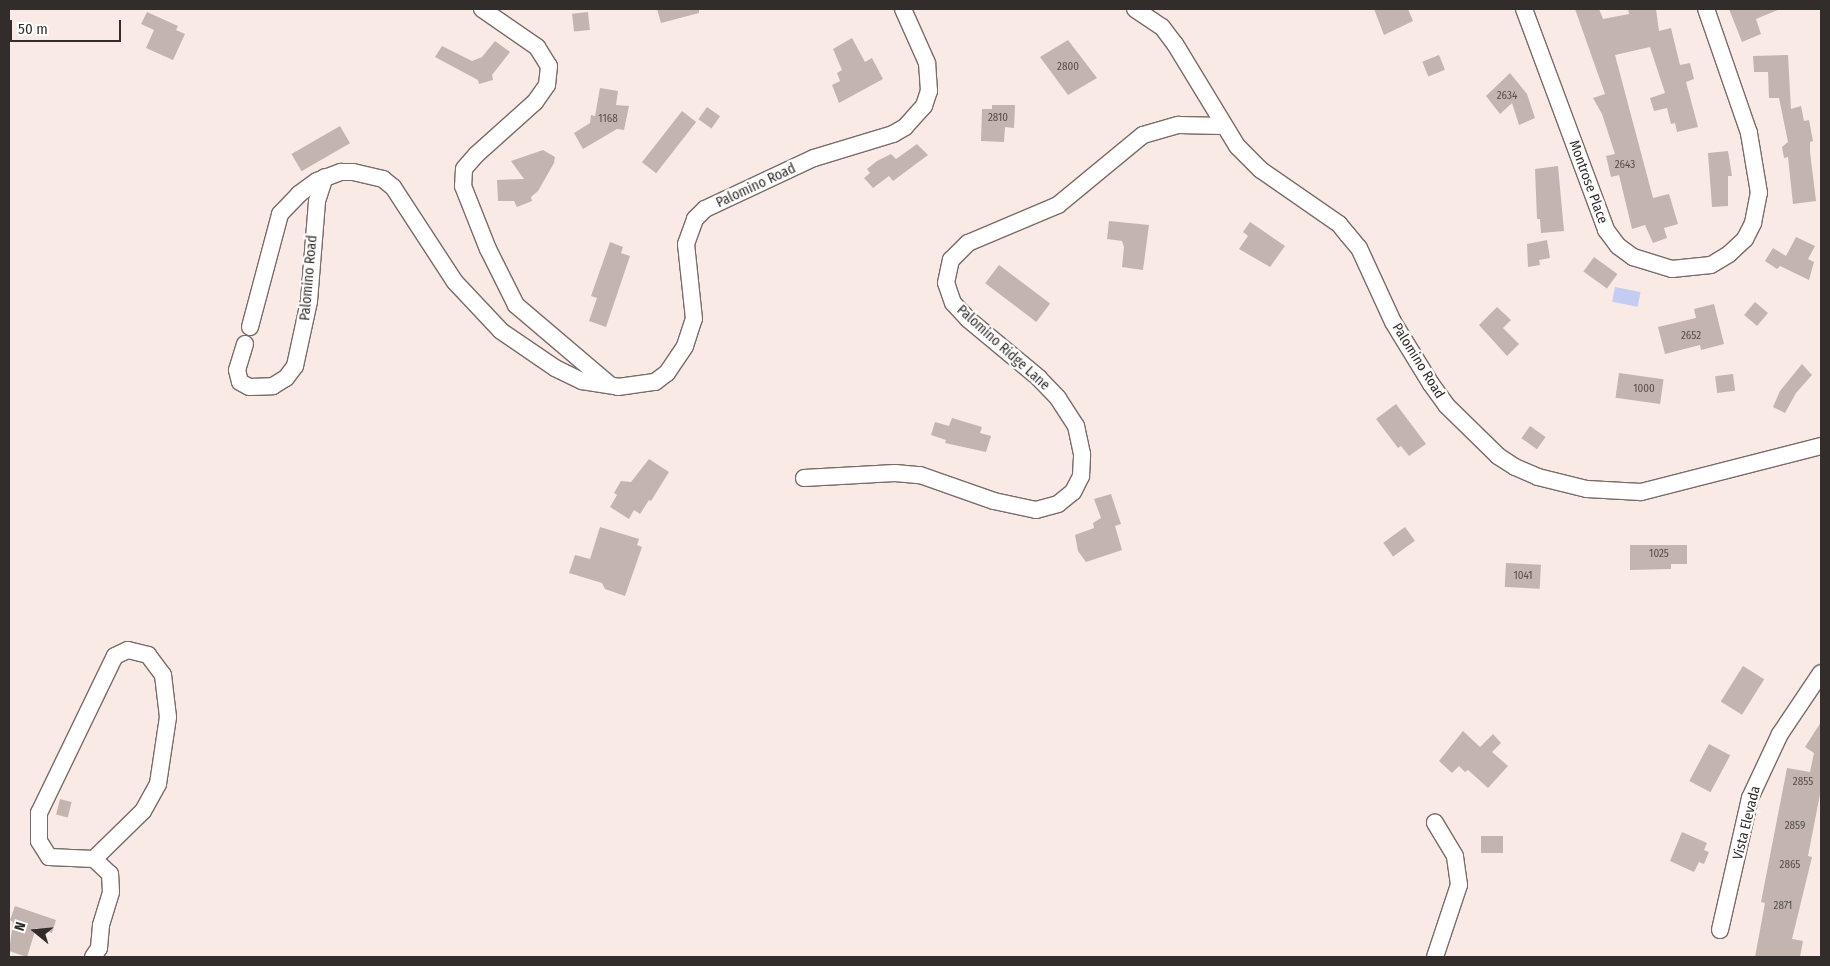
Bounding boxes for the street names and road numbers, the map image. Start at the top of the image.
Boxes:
street label: Montrose Place [1565,138,1611,226]
street label: Palomino Road [714,160,798,212]
street label: Palomino Road [297,235,321,321]
street label: Palomino Ridge Lane [953,302,1053,394]
street label: Palomino Road [1388,320,1448,402]
street label: Vista Elevada [1730,784,1764,862]

